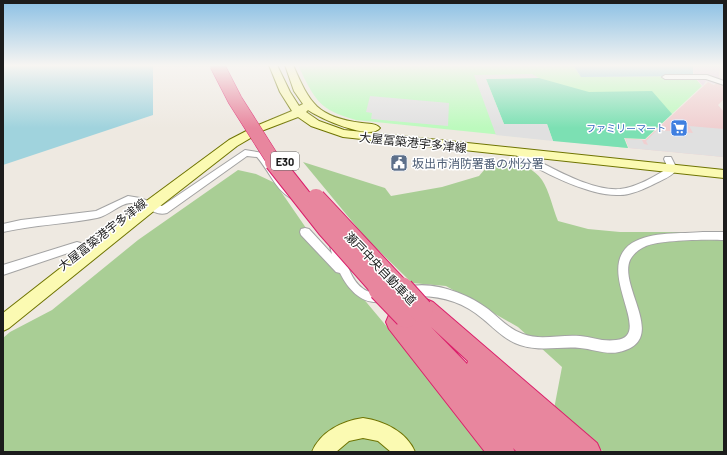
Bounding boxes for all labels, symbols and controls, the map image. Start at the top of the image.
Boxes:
supermarket icon: ファミリーマート [669,118,689,138]
place label: ファミリーマート [586,122,666,134]
street label: 大屋冨築港宇多津線 [359,129,467,155]
road number: E30 [271,152,299,170]
public building icon: 坂出市消防署番の州分署 [389,153,409,173]
place label: 坂出市消防署番の州分署 [412,156,544,170]
street label: 大屋冨築港宇多津線 [55,195,149,273]
street label: 瀬戸中央自動車道 [343,229,419,307]

